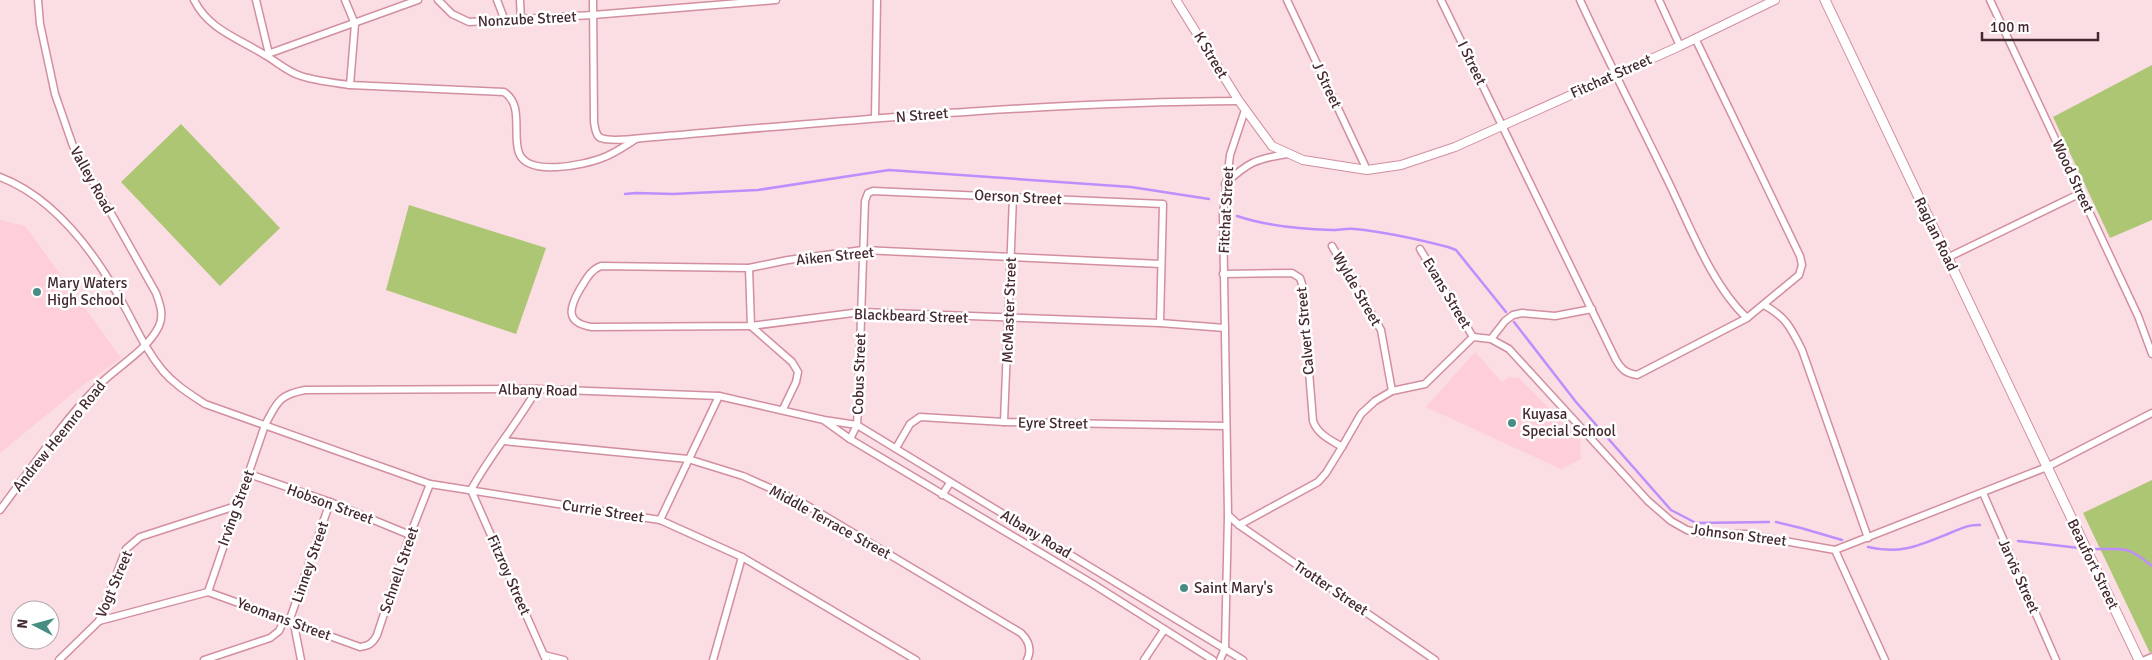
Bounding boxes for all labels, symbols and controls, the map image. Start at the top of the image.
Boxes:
street label: Nonzube Street [477,7,577,31]
scale bar [1982,10,2098,42]
text: 100 m [1990,18,2030,36]
street label: K Street [1190,28,1232,82]
street label: I Street [1454,38,1490,88]
street label: Fitchat Street [1567,50,1655,102]
street label: J Street [1308,59,1346,111]
street label: N Street [895,104,949,126]
street label: Wood Street [2048,137,2098,215]
street label: Valley Road [66,143,118,217]
street label: Fitchat Street [1215,166,1237,254]
street label: Oerson Street [974,186,1062,208]
street label: Raglan Road [1910,194,1962,274]
street label: Aiken Street [795,243,875,269]
street label: Wylde Street [1329,249,1385,329]
street label: Evans Street [1419,254,1475,332]
street label: McMaster Street [998,257,1020,363]
place label: Mary Waters High School [47,274,128,309]
marker: Mary Waters High School [31,286,43,298]
street label: Calvert Street [1292,286,1318,376]
street label: Blackbeard Street [854,305,968,327]
street label: Cobus Street [849,333,869,415]
street label: Andrew Heemro Road [9,377,109,495]
street label: Albany Road [498,380,578,400]
place label: Kuyasa Special School [1522,405,1616,440]
street label: Eyre Street [1018,413,1088,433]
marker: Kuyasa Special School [1506,417,1518,429]
street label: Irving Street [214,468,258,548]
street label: Hobson Street [284,480,376,528]
street label: Middle Terrace Street [766,481,894,563]
street label: Currie Street [561,496,645,526]
street label: Albany Road [997,506,1075,562]
street label: Beaufort Street [2063,516,2123,612]
street label: Linney Street [288,519,332,605]
street label: Johnson Street [1690,520,1788,550]
street label: Schnell Street [376,524,422,616]
street label: Fitzroy Street [483,532,535,618]
street label: Jarvis Street [1995,536,2043,616]
street label: Vogt Street [92,548,136,620]
street label: Trotter Street [1291,557,1371,619]
place label: Saint Mary's [1194,579,1273,597]
marker: Saint Mary's [1178,582,1190,594]
street label: Yeomans Street [235,594,333,644]
north arrow [10,600,60,650]
text: N [14,618,32,629]

